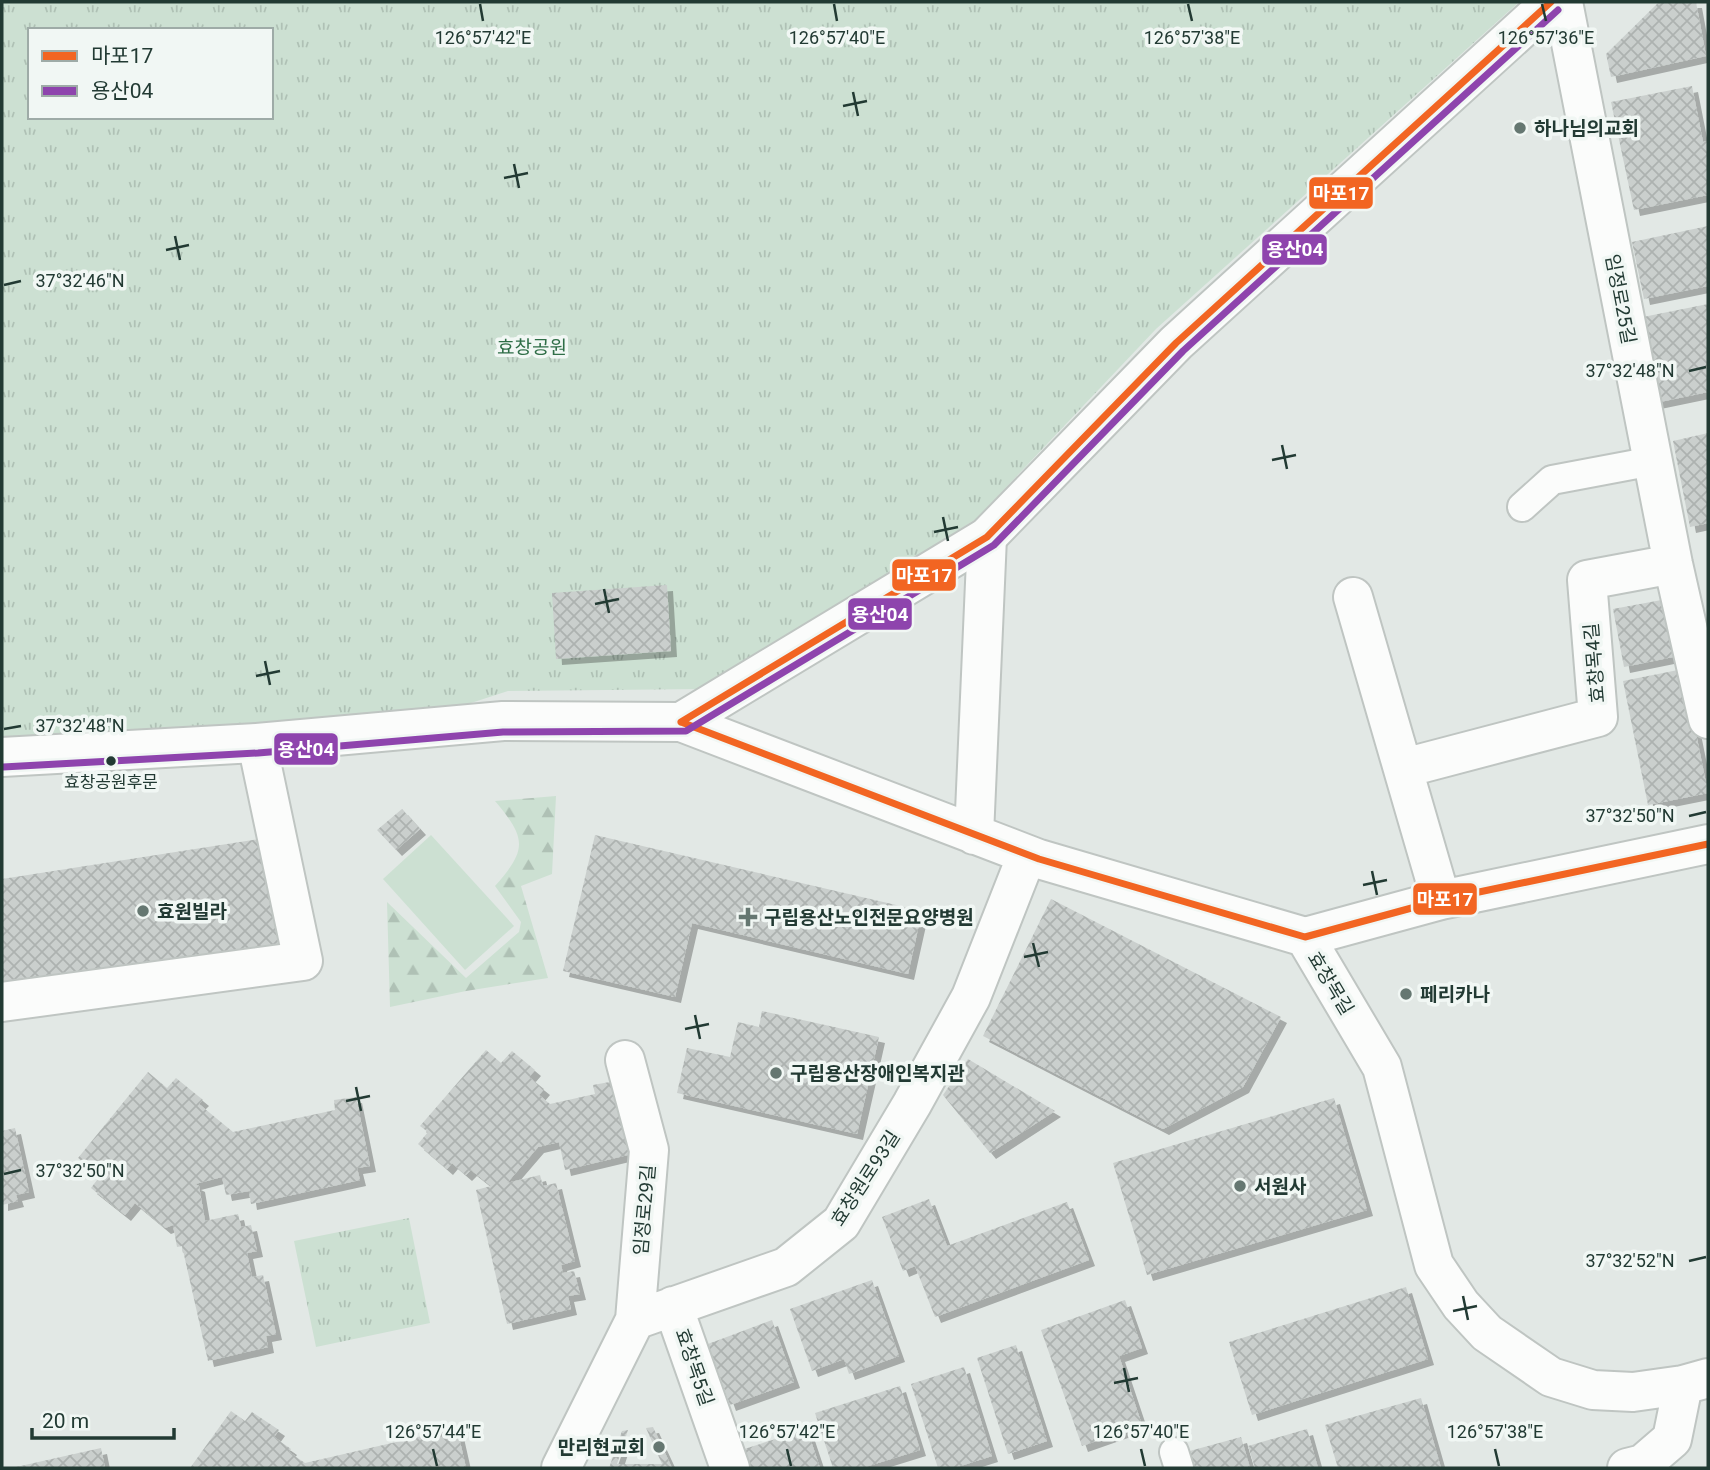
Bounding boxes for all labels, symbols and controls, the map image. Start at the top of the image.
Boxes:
text: 126°57'42"E [435,27,531,48]
text: 126°57'40"E [789,27,885,48]
text: 126°57'38"E [1144,27,1240,48]
text: 126°57'36"E [1498,27,1594,48]
legend [28,28,273,119]
text: 마포17 [91,44,153,68]
text: 용산04 [91,79,153,103]
place label: 하나님의교회 [1534,117,1639,140]
marker: 하나님의교회 [1512,120,1528,136]
line badge: 마포17 [1308,176,1374,210]
text: 마포17 [1313,182,1369,205]
line badge: 용산04 [1261,233,1328,266]
text: 용산04 [1267,238,1323,261]
street label: 임정로25길 [1601,252,1641,346]
text: 37°32'46"N [35,270,125,291]
park label: 효창공원 [497,336,567,359]
text: 37°32'48"N [1585,360,1675,381]
line badge: 마포17 [891,558,957,592]
text: 마포17 [896,564,952,587]
line badge: 용산04 [847,597,913,631]
text: 용산04 [852,603,908,626]
street label: 효창목4길 [1580,622,1609,704]
text: 37°32'48"N [35,715,125,736]
line badge: 용산04 [273,732,339,766]
text: 용산04 [278,738,334,761]
marker: 효창공원후문 [104,754,118,768]
place label: 효창공원후문 [64,772,158,792]
text: 37°32'50"N [1585,805,1675,826]
line badge: 마포17 [1412,882,1478,916]
text: 마포17 [1417,888,1473,911]
place label: 효원빌라 [157,900,227,923]
marker: 효원빌라 [135,903,151,919]
place label: 구립용산노인전문요양병원 [764,906,974,929]
marker: 구립용산노인전문요양병원 [738,907,758,927]
street label: 효창목길 [1303,947,1358,1019]
place label: 페리카나 [1420,983,1490,1006]
marker: 페리카나 [1398,986,1414,1002]
place label: 구립용산장애인복지관 [790,1062,965,1085]
marker: 구립용산장애인복지관 [768,1065,784,1081]
street label: 효창원로93길 [826,1126,905,1230]
text: 37°32'50"N [35,1160,125,1181]
street label: 임정로29길 [629,1164,660,1257]
place label: 서원사 [1254,1175,1307,1198]
marker: 서원사 [1232,1178,1248,1194]
text: 37°32'52"N [1585,1250,1675,1271]
street label: 효창목5길 [671,1325,719,1409]
scale bar [32,1396,173,1440]
text: 20 m [42,1409,89,1433]
text: 126°57'44"E [385,1421,481,1442]
text: 126°57'42"E [739,1421,835,1442]
text: 126°57'40"E [1093,1421,1189,1442]
text: 126°57'38"E [1447,1421,1543,1442]
place label: 만리현교회 [558,1436,645,1459]
marker: 만리현교회 [651,1439,667,1455]

